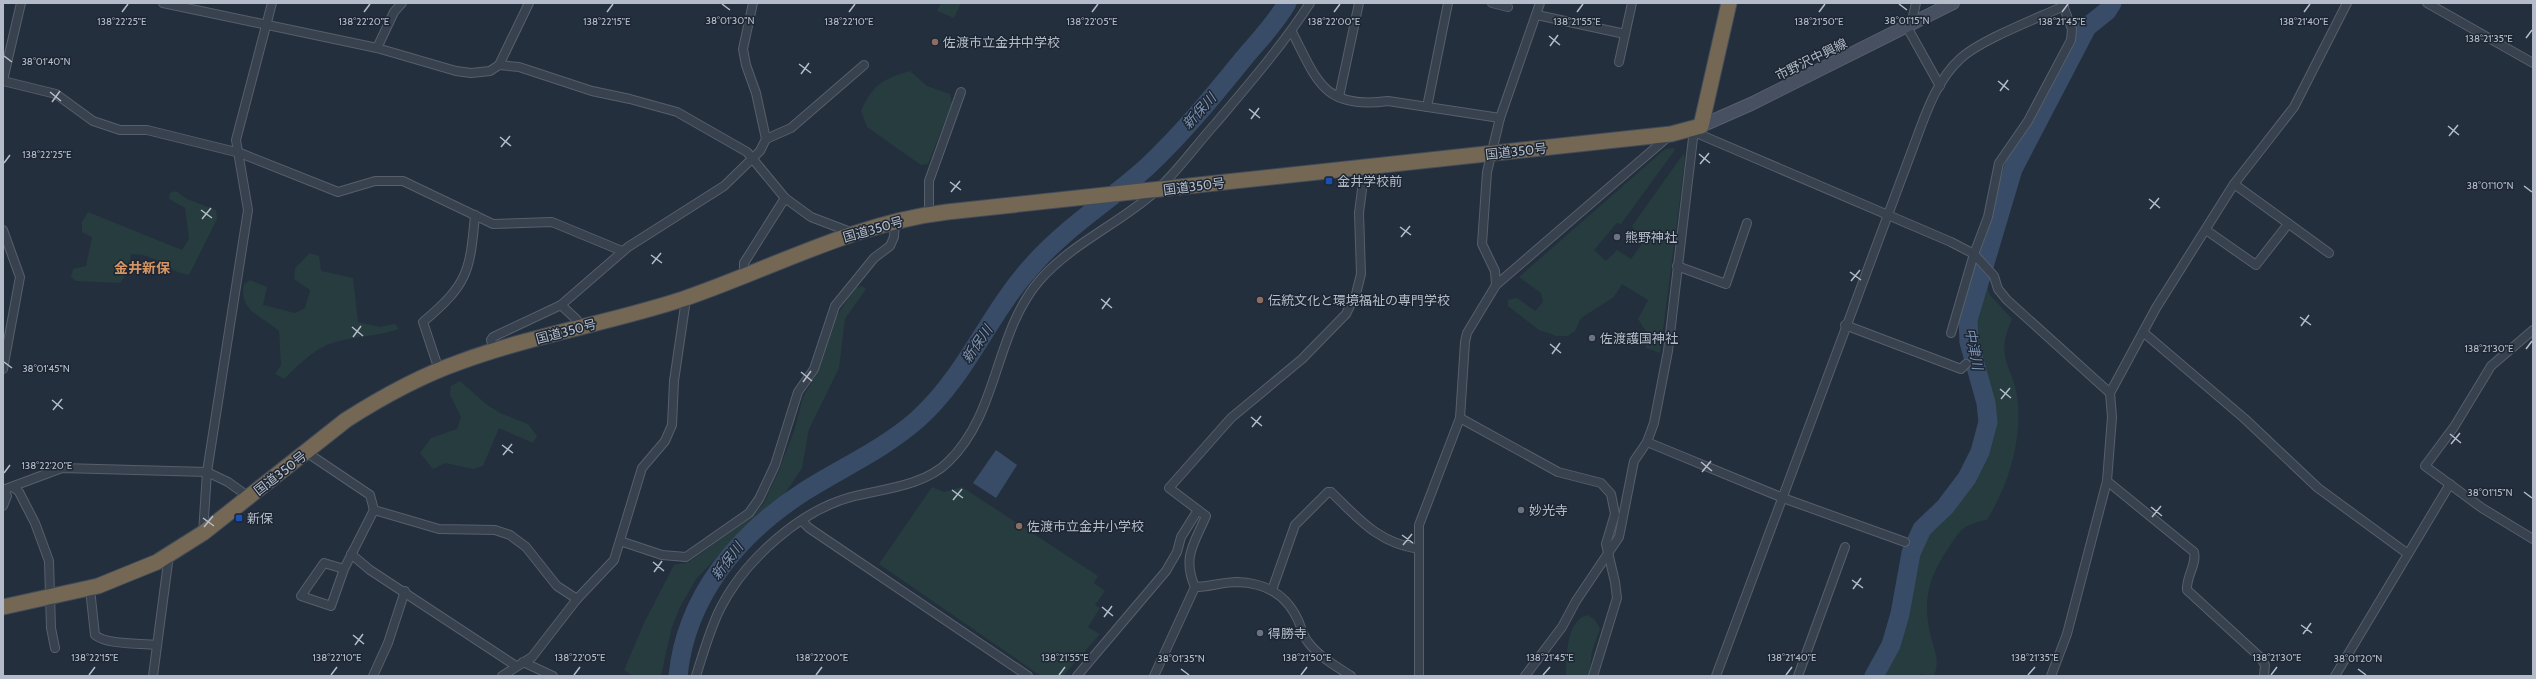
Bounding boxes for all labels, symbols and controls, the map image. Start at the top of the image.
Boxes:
text: 38°01'30"N [706,14,755,27]
text: 38°01'15"N [1884,14,1930,27]
text: 138°22'25"E [97,15,147,28]
text: 138°22'20"E [339,15,390,28]
text: 138°22'15"E [583,15,631,28]
text: 138°22'10"E [825,15,874,28]
text: 138°22'05"E [1067,15,1118,28]
text: 138°22'00"E [1308,15,1361,28]
text: 138°21'55"E [1553,15,1601,28]
text: 138°21'50"E [1794,15,1844,28]
text: 138°21'45"E [2038,15,2086,28]
text: 138°21'40"E [2279,15,2329,28]
text: 138°21'35"E [2465,32,2513,45]
place label: 佐渡市立金井中学校 [943,34,1060,50]
street label: 市野沢中興線 [1772,35,1850,83]
marker: 佐渡市立金井中学校 [930,37,940,47]
text: 38°01'40"N [21,55,71,68]
water label: 新保川 [1178,88,1221,133]
street label: 国道350号 [1484,140,1548,162]
text: 138°22'25"E [22,148,72,161]
place label: 金井学校前 [1337,173,1402,189]
street label: 国道350号 [1162,174,1226,198]
marker: 金井学校前 [1324,176,1334,186]
text: 38°01'10"N [2467,179,2513,192]
street label: 国道350号 [841,213,905,245]
place label: 熊野神社 [1625,229,1677,245]
marker: 熊野神社 [1612,232,1622,242]
district label: 金井新保 [114,259,170,277]
place label: 伝統文化と環境福祉の専門学校 [1268,292,1450,308]
marker: 伝統文化と環境福祉の専門学校 [1255,295,1265,305]
street label: 国道350号 [534,315,598,347]
water label: 新保川 [958,320,998,366]
water label: 中津川 [1961,327,1987,373]
place label: 佐渡護国神社 [1600,330,1678,346]
marker: 佐渡護国神社 [1587,333,1597,343]
text: 138°21'30"E [2464,342,2514,355]
text: 38°01'45"N [22,362,70,375]
street label: 国道350号 [251,448,309,498]
text: 138°22'20"E [22,459,73,472]
text: 38°01'15"N [2467,486,2513,499]
place label: 妙光寺 [1529,502,1568,518]
marker: 妙光寺 [1516,505,1526,515]
place label: 新保 [247,510,273,526]
marker: 新保 [234,513,244,523]
place label: 佐渡市立金井小学校 [1027,518,1144,534]
marker: 佐渡市立金井小学校 [1014,521,1024,531]
water label: 新保川 [707,537,748,583]
place label: 得勝寺 [1268,625,1307,641]
marker: 得勝寺 [1255,628,1265,638]
text: 138°22'15"E [71,651,119,664]
text: 138°22'10"E [313,651,362,664]
text: 138°22'05"E [555,651,606,664]
text: 138°22'00"E [796,651,849,664]
text: 138°21'55"E [1041,651,1089,664]
text: 138°21'50"E [1282,651,1332,664]
text: 138°21'45"E [1526,651,1574,664]
text: 138°21'40"E [1767,651,1817,664]
text: 138°21'35"E [2011,651,2059,664]
text: 138°21'30"E [2252,651,2302,664]
text: 38°01'35"N [1157,652,1205,665]
text: 38°01'20"N [2334,652,2382,665]

